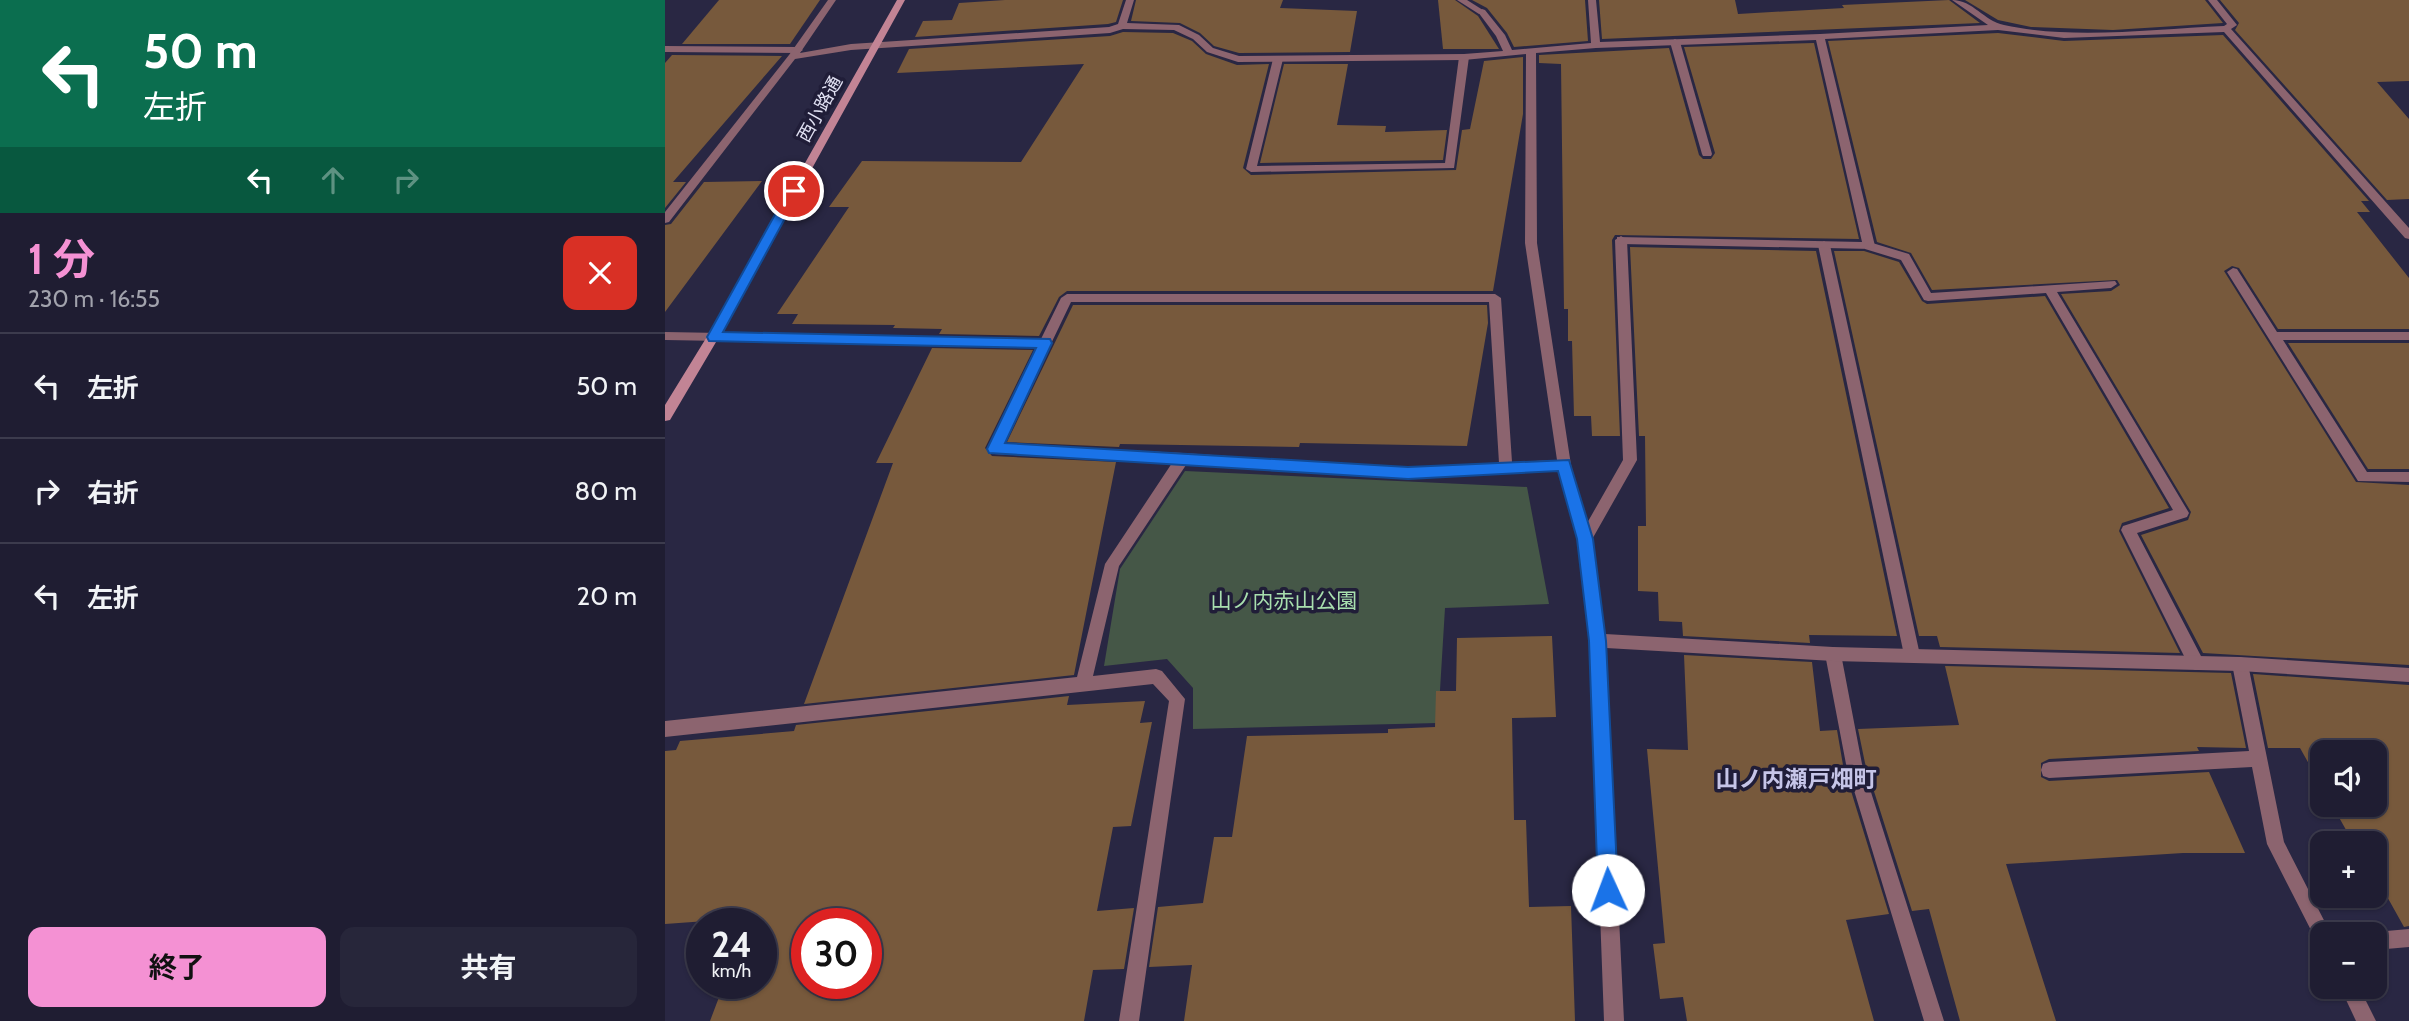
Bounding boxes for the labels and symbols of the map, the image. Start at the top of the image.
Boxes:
street label: 西小路通 [793,72,847,146]
pin [764,161,824,221]
park label: 山ノ内赤山公園 [1211,588,1358,613]
district label: 山ノ内瀬戸畑町 [1716,765,1877,793]
position arrow [1571,853,1645,927]
speed limit sign: 30 [791,908,882,999]

